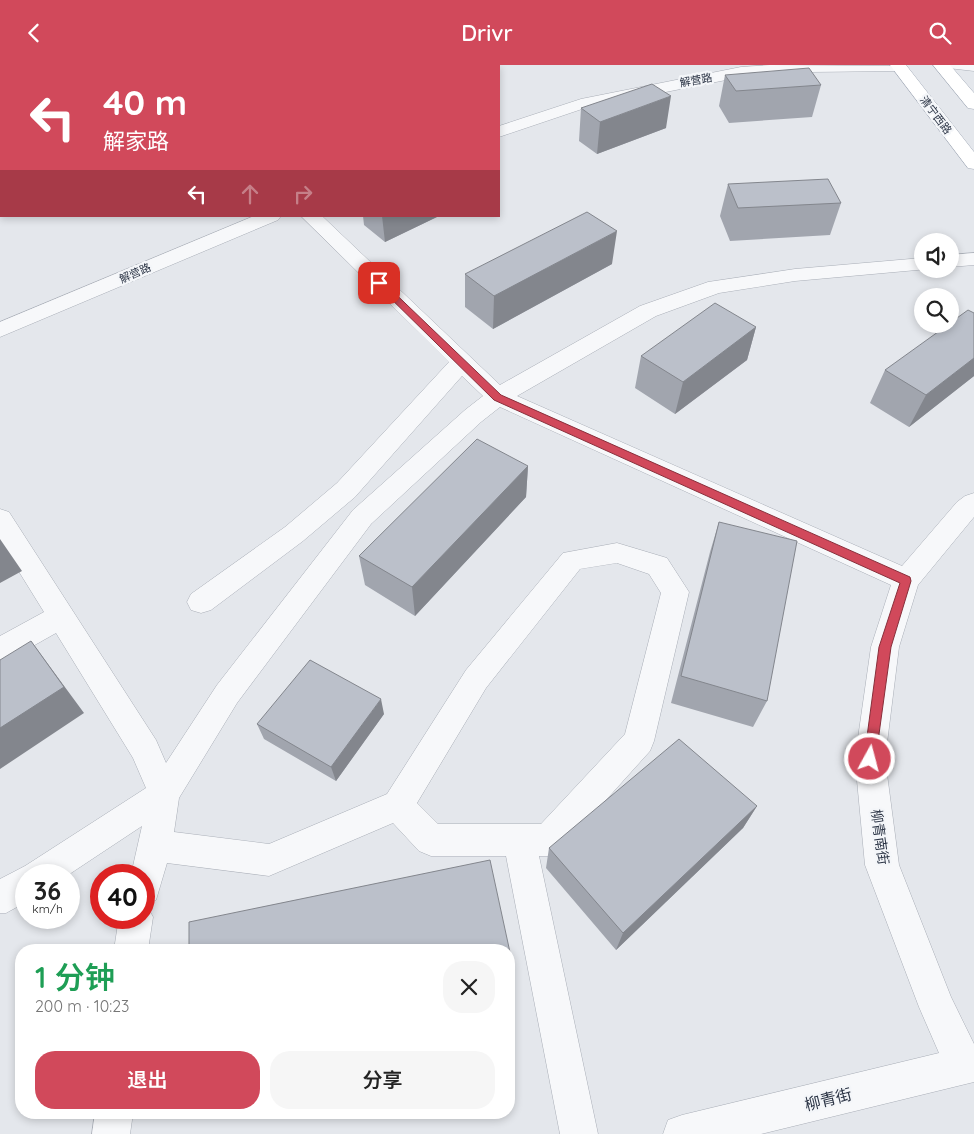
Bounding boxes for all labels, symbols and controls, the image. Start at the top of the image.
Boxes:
icon: back [20,19,48,47]
text: Drivr [461,19,513,47]
icon: search [926,19,954,47]
street label: 解营路 [679,70,713,90]
text: 40 m [103,80,187,124]
icon: left [20,85,85,150]
street label: 清宁西路 [917,93,955,137]
text: 解家路 [103,127,169,155]
icon: left [183,180,211,208]
icon: ahead [236,180,264,208]
icon: right [289,180,317,208]
map controls [914,233,959,333]
button: sound [914,233,959,278]
street label: 解营路 [117,260,153,286]
pin [358,262,400,304]
icon: arrive [365,269,393,297]
button: search [914,288,959,333]
position arrow [843,732,895,784]
street label: 柳青南街 [867,808,893,866]
speed limit sign: 40 [90,864,155,929]
text: 36 [34,875,61,906]
text: km/h [32,901,63,916]
text: 1 分钟 [35,958,115,996]
button: close [443,961,495,1013]
text: 200 m · 10:23 [35,996,129,1016]
button: 退出 [35,1051,260,1109]
button: 分享 [270,1051,495,1109]
street label: 柳青街 [802,1083,854,1115]

